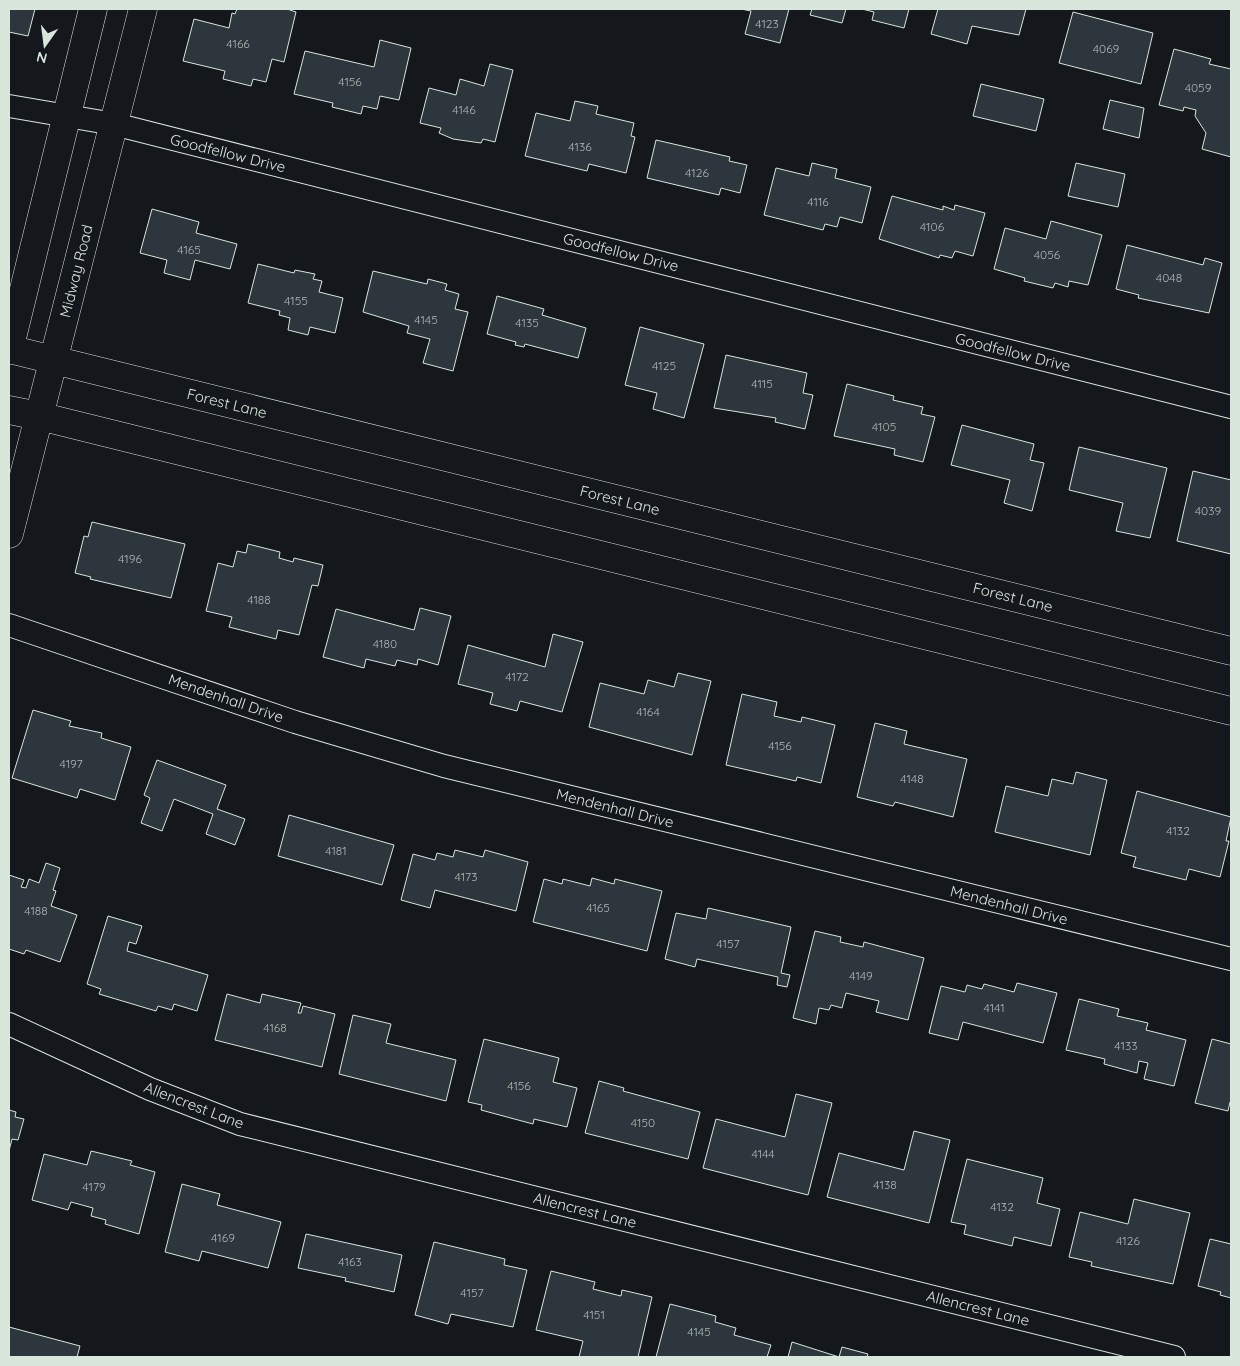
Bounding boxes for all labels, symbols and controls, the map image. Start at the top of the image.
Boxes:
house number: 4123 [755,16,779,31]
north arrow [20,20,70,70]
house number: 4166 [226,36,250,51]
house number: 4069 [1093,41,1120,56]
text: N [35,48,49,68]
house number: 4156 [338,74,362,89]
house number: 4059 [1185,80,1212,95]
house number: 4146 [452,102,476,117]
street label: Goodfellow Drive [168,129,288,177]
house number: 4136 [568,139,592,154]
house number: 4126 [685,165,709,180]
house number: 4116 [807,194,829,209]
house number: 4106 [920,219,945,234]
street label: Midway Road [55,223,97,319]
street label: Goodfellow Drive [561,228,681,276]
house number: 4165 [177,242,201,257]
house number: 4056 [1034,247,1061,262]
house number: 4048 [1156,270,1182,285]
house number: 4155 [284,293,308,308]
house number: 4145 [414,312,438,327]
house number: 4135 [515,315,539,330]
street label: Goodfellow Drive [953,328,1073,376]
house number: 4125 [652,358,676,373]
house number: 4115 [751,376,773,391]
street label: Forest Lane [185,384,269,422]
house number: 4105 [872,419,896,434]
street label: Forest Lane [578,481,662,519]
house number: 4039 [1195,503,1222,518]
house number: 4196 [118,551,142,566]
street label: Forest Lane [971,578,1055,616]
house number: 4188 [247,592,271,607]
house number: 4180 [373,636,397,651]
street label: Mendenhall Drive [166,669,286,727]
house number: 4172 [505,669,529,684]
house number: 4164 [636,704,660,719]
house number: 4156 [768,738,792,753]
house number: 4197 [59,756,83,771]
house number: 4148 [900,771,924,786]
street label: Mendenhall Drive [554,784,676,832]
house number: 4132 [1166,823,1190,838]
house number: 4181 [325,843,347,858]
house number: 4173 [454,869,478,884]
street label: Mendenhall Drive [948,881,1070,929]
house number: 4165 [586,900,610,915]
house number: 4188 [24,903,48,918]
house number: 4157 [716,936,740,951]
house number: 4149 [849,968,873,983]
house number: 4141 [983,1000,1005,1015]
house number: 4168 [263,1020,287,1035]
house number: 4133 [1114,1038,1138,1053]
street label: Allencrest Lane [141,1077,247,1133]
house number: 4156 [507,1078,531,1093]
house number: 4150 [631,1115,655,1130]
house number: 4144 [751,1146,775,1161]
house number: 4138 [873,1177,897,1192]
house number: 4179 [82,1179,106,1194]
street label: Allencrest Lane [531,1188,639,1232]
house number: 4132 [990,1199,1014,1214]
house number: 4169 [211,1230,235,1245]
house number: 4126 [1116,1233,1140,1248]
house number: 4163 [338,1254,362,1269]
house number: 4157 [460,1285,484,1300]
street label: Allencrest Lane [924,1286,1032,1330]
house number: 4151 [583,1307,605,1322]
house number: 4145 [687,1324,711,1339]

